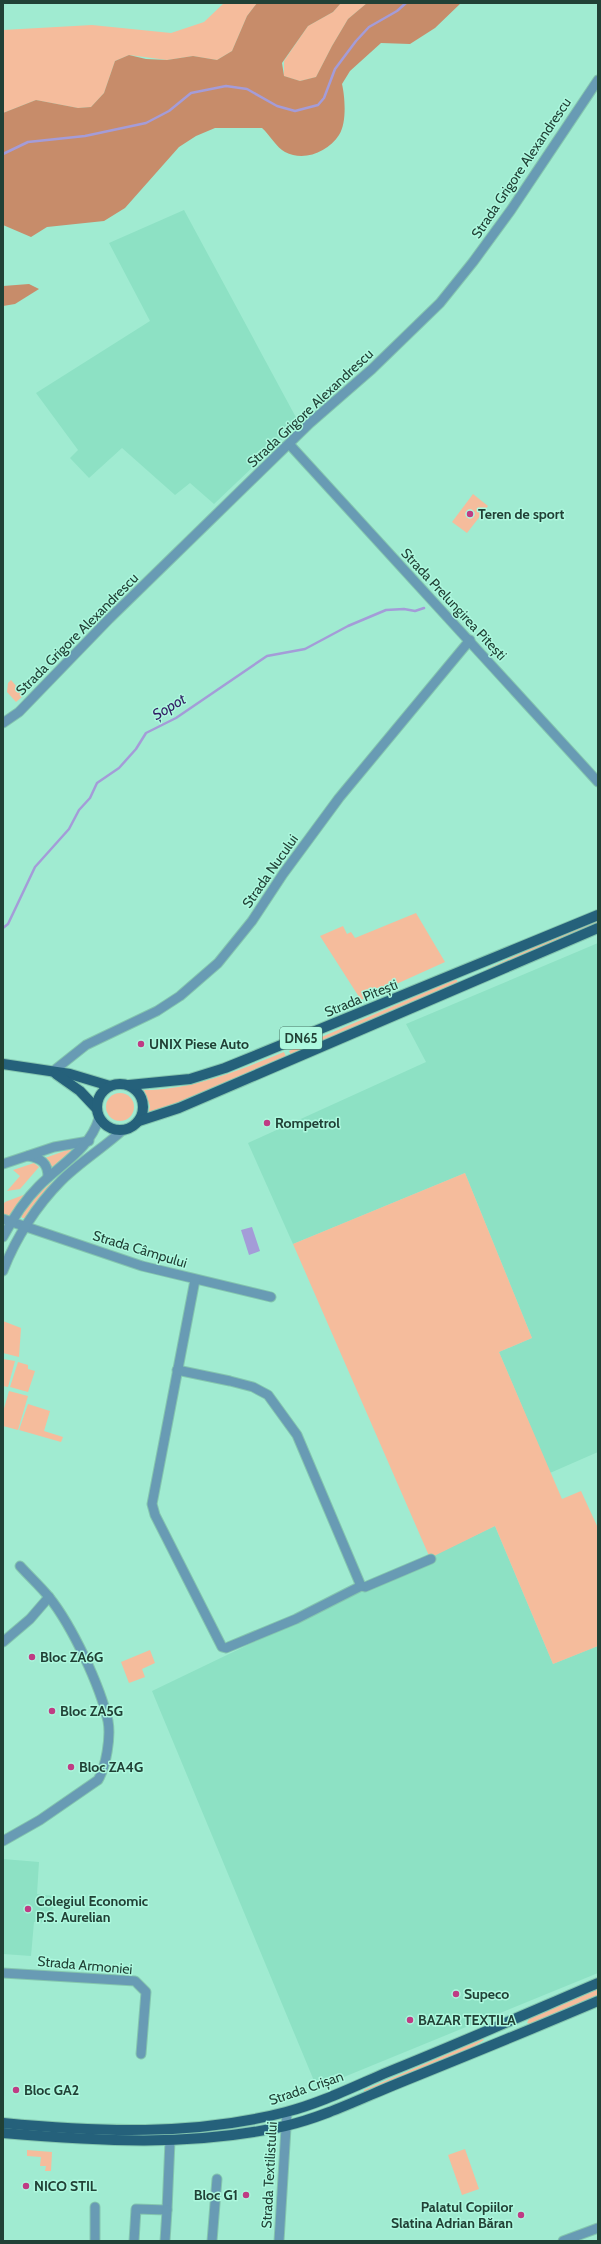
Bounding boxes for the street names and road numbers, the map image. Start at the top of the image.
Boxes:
street label: Strada Grigore Alexandrescu [467,94,575,242]
street label: Strada Grigore Alexandrescu [243,345,377,471]
street label: Strada Prelungirea Pitești [397,544,511,664]
street label: Strada Grigore Alexandrescu [12,569,142,699]
street label: Strada Nucului [238,831,302,911]
street label: Strada Pitești [322,975,400,1021]
road number: DN65 [280,1027,322,1049]
street label: Strada Câmpului [91,1226,189,1272]
street label: Strada Armoniei [37,1952,133,1978]
street label: Strada Crișan [266,2067,346,2109]
street label: Strada Textilistului [257,2121,281,2229]

